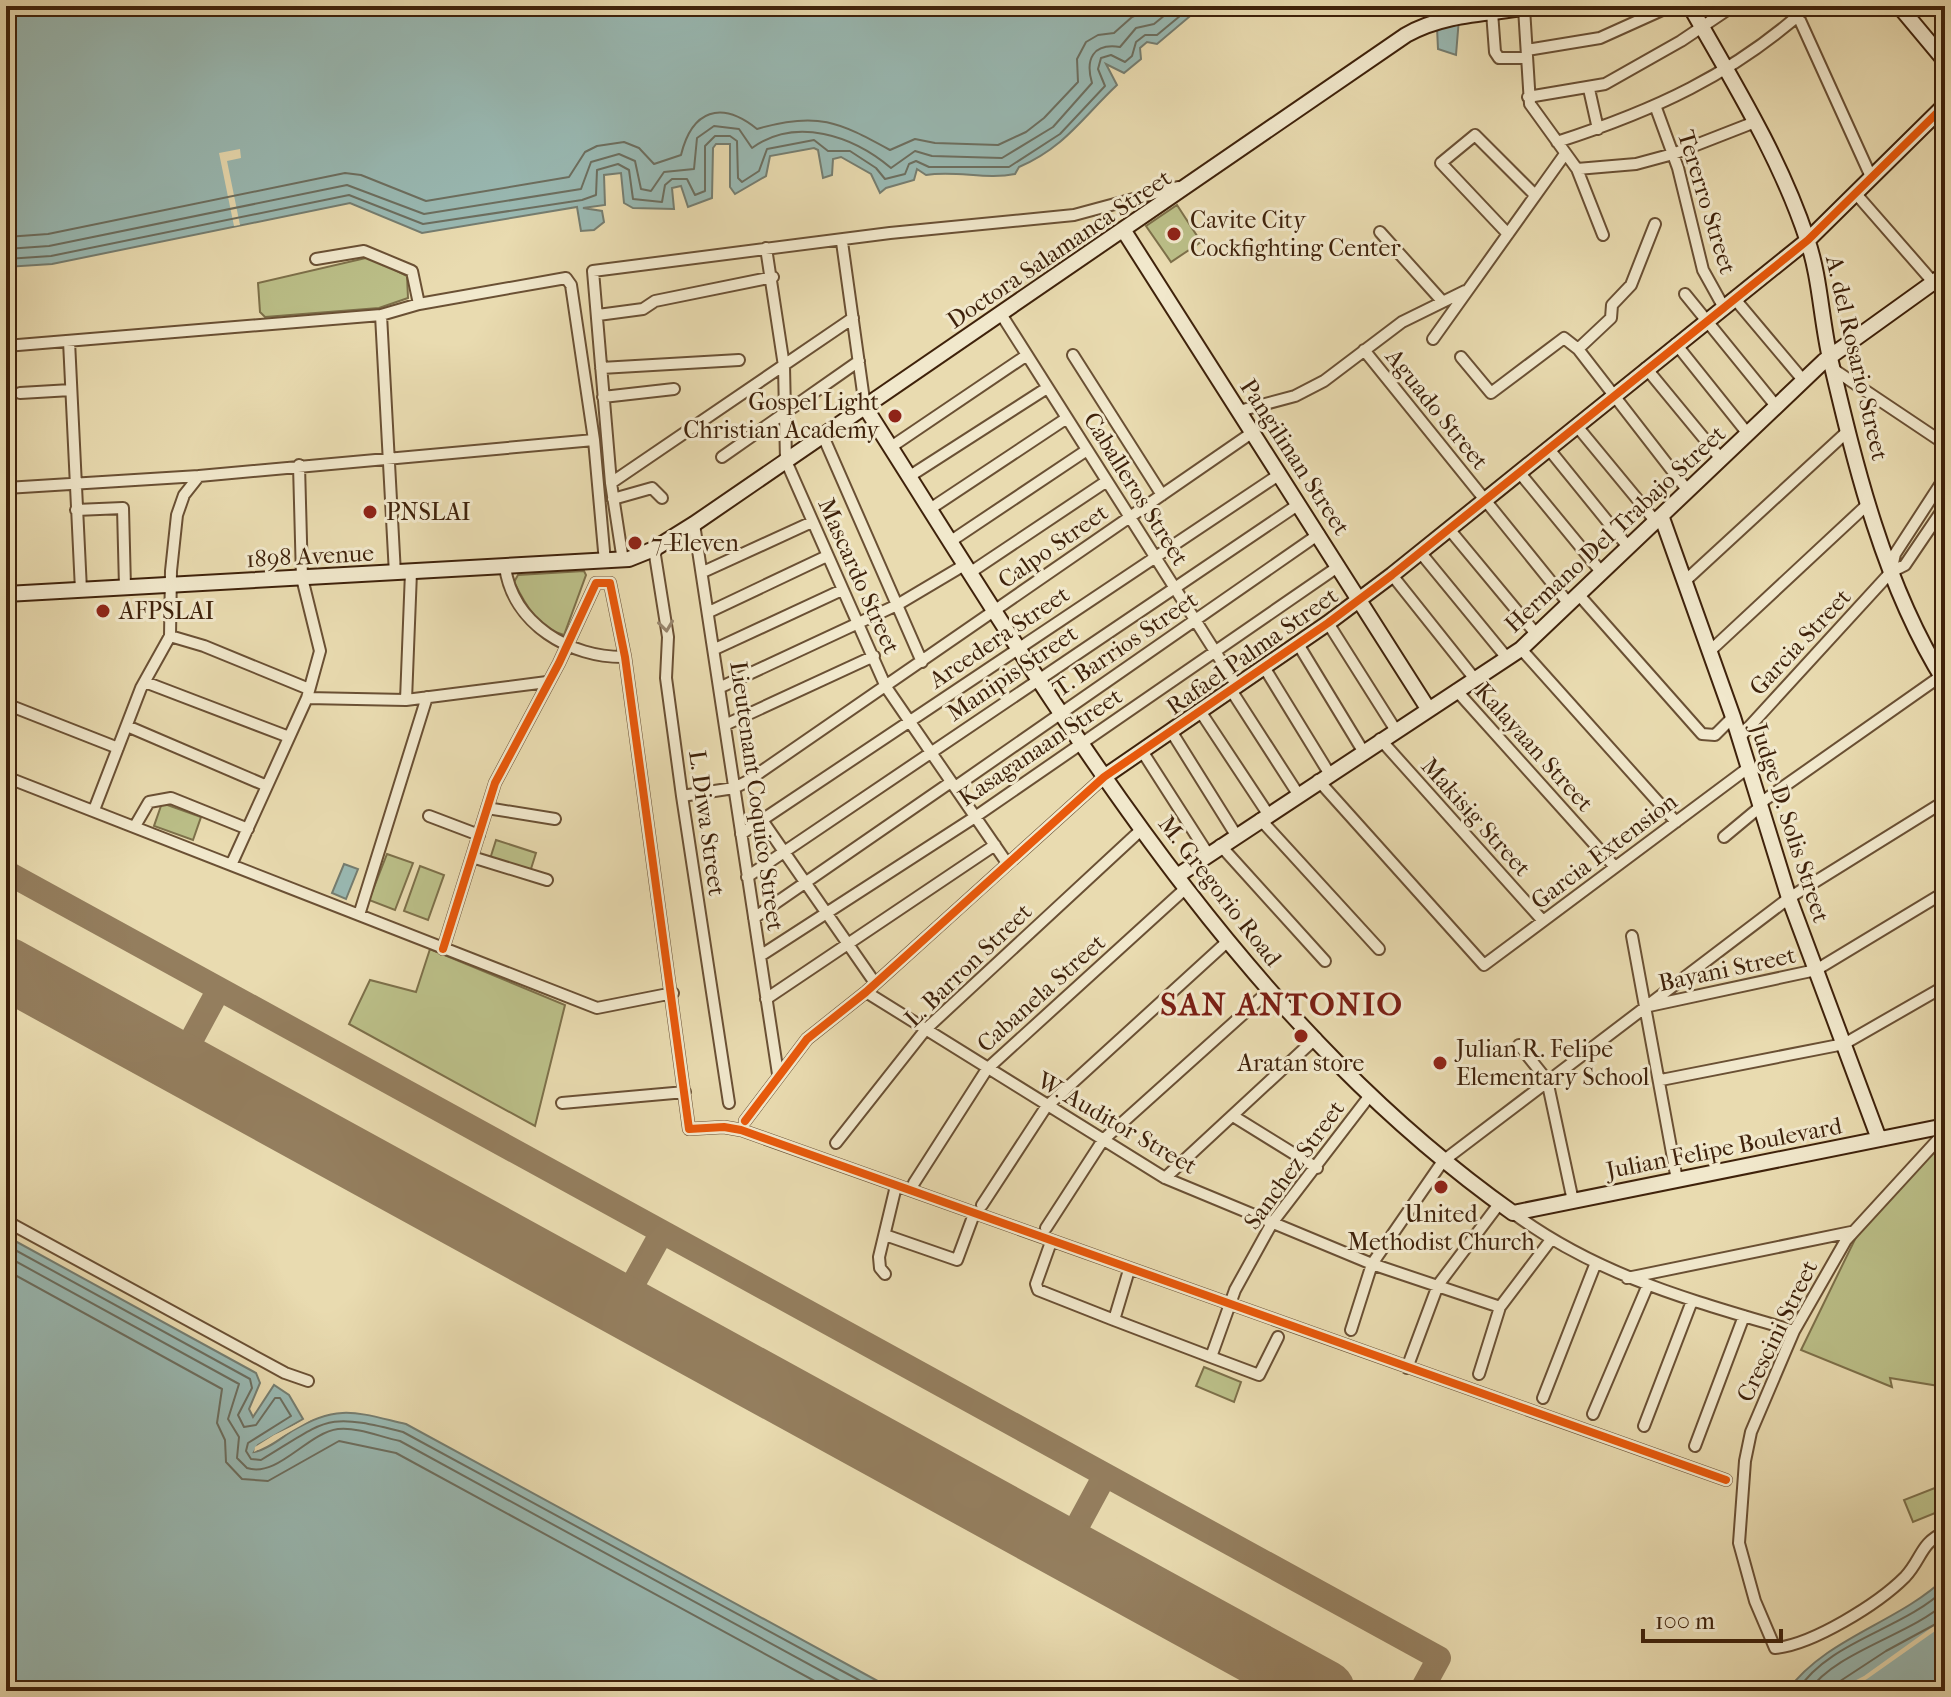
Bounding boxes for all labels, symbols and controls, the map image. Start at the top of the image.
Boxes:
street label: Tererro Street [1672,127,1742,278]
street label: Doctora Salamanca Street [942,163,1177,335]
place label: Cavite City Cockfighting Center [1190,206,1401,262]
marker: Cavite City Cockfighting Center [1165,225,1183,243]
street label: A. del Rosario Street [1820,252,1894,464]
street label: Aguado Street [1379,342,1494,475]
street label: Pangilinan Street [1234,374,1356,541]
place label: Gospel Light Christian Academy [683,388,880,444]
marker: Gospel Light Christian Academy [886,407,904,425]
street label: Caballeros Street [1078,407,1195,571]
street label: Hermano Del Trabajo Street [1499,419,1731,638]
street label: Mascardo Street [812,494,906,658]
place label: PNSLAI [386,498,471,526]
street label: Calpo Street [993,498,1114,594]
marker: PNSLAI [361,503,379,521]
place label: 7-Eleven [651,529,739,557]
marker: 7-Eleven [626,534,644,552]
street label: 1898 Avenue [245,539,375,573]
street label: Arcedera Street [923,580,1075,695]
street label: Rafael Palma Street [1161,581,1344,721]
street label: Garcia Street [1744,583,1857,701]
street label: T. Barrios Street [1047,585,1203,703]
place label: AFPSLAI [118,597,214,625]
marker: AFPSLAI [94,602,112,620]
one-way arrow [657,619,674,633]
street label: Manipis Street [941,619,1083,727]
street label: Lieutenant Coquico Street [724,659,790,933]
street label: Kalayaan Street [1469,677,1599,817]
street label: Kasaganaan Street [953,682,1127,812]
street label: Judge D. Solis Street [1744,718,1836,927]
street label: L. Diwa Street [683,749,731,898]
street label: Makisig Street [1416,752,1537,882]
street label: Garcia Extension [1526,787,1683,915]
street label: M. Gregorio Road [1153,810,1288,973]
street label: L. Barron Street [899,897,1038,1033]
street label: Cabanela Street [971,928,1111,1058]
street label: Bayani Street [1656,941,1799,997]
district label: SAN ANTONIO [1160,986,1404,1023]
marker: Aratan store [1292,1027,1310,1045]
place label: Julian R. Felipe Elementary School [1454,1035,1650,1091]
place label: Aratan store [1237,1049,1365,1077]
marker: Julian R. Felipe Elementary School [1431,1054,1449,1072]
street label: W. Auditor Street [1031,1065,1202,1180]
street label: Sanchez Street [1238,1095,1350,1235]
street label: Julian Felipe Boulevard [1602,1111,1845,1185]
marker: United Methodist Church [1432,1178,1450,1196]
place label: United Methodist Church [1347,1200,1535,1256]
street label: Crescini Street [1731,1255,1824,1406]
scale bar [1643,1593,1781,1643]
text: 100 m [1655,1607,1715,1635]

